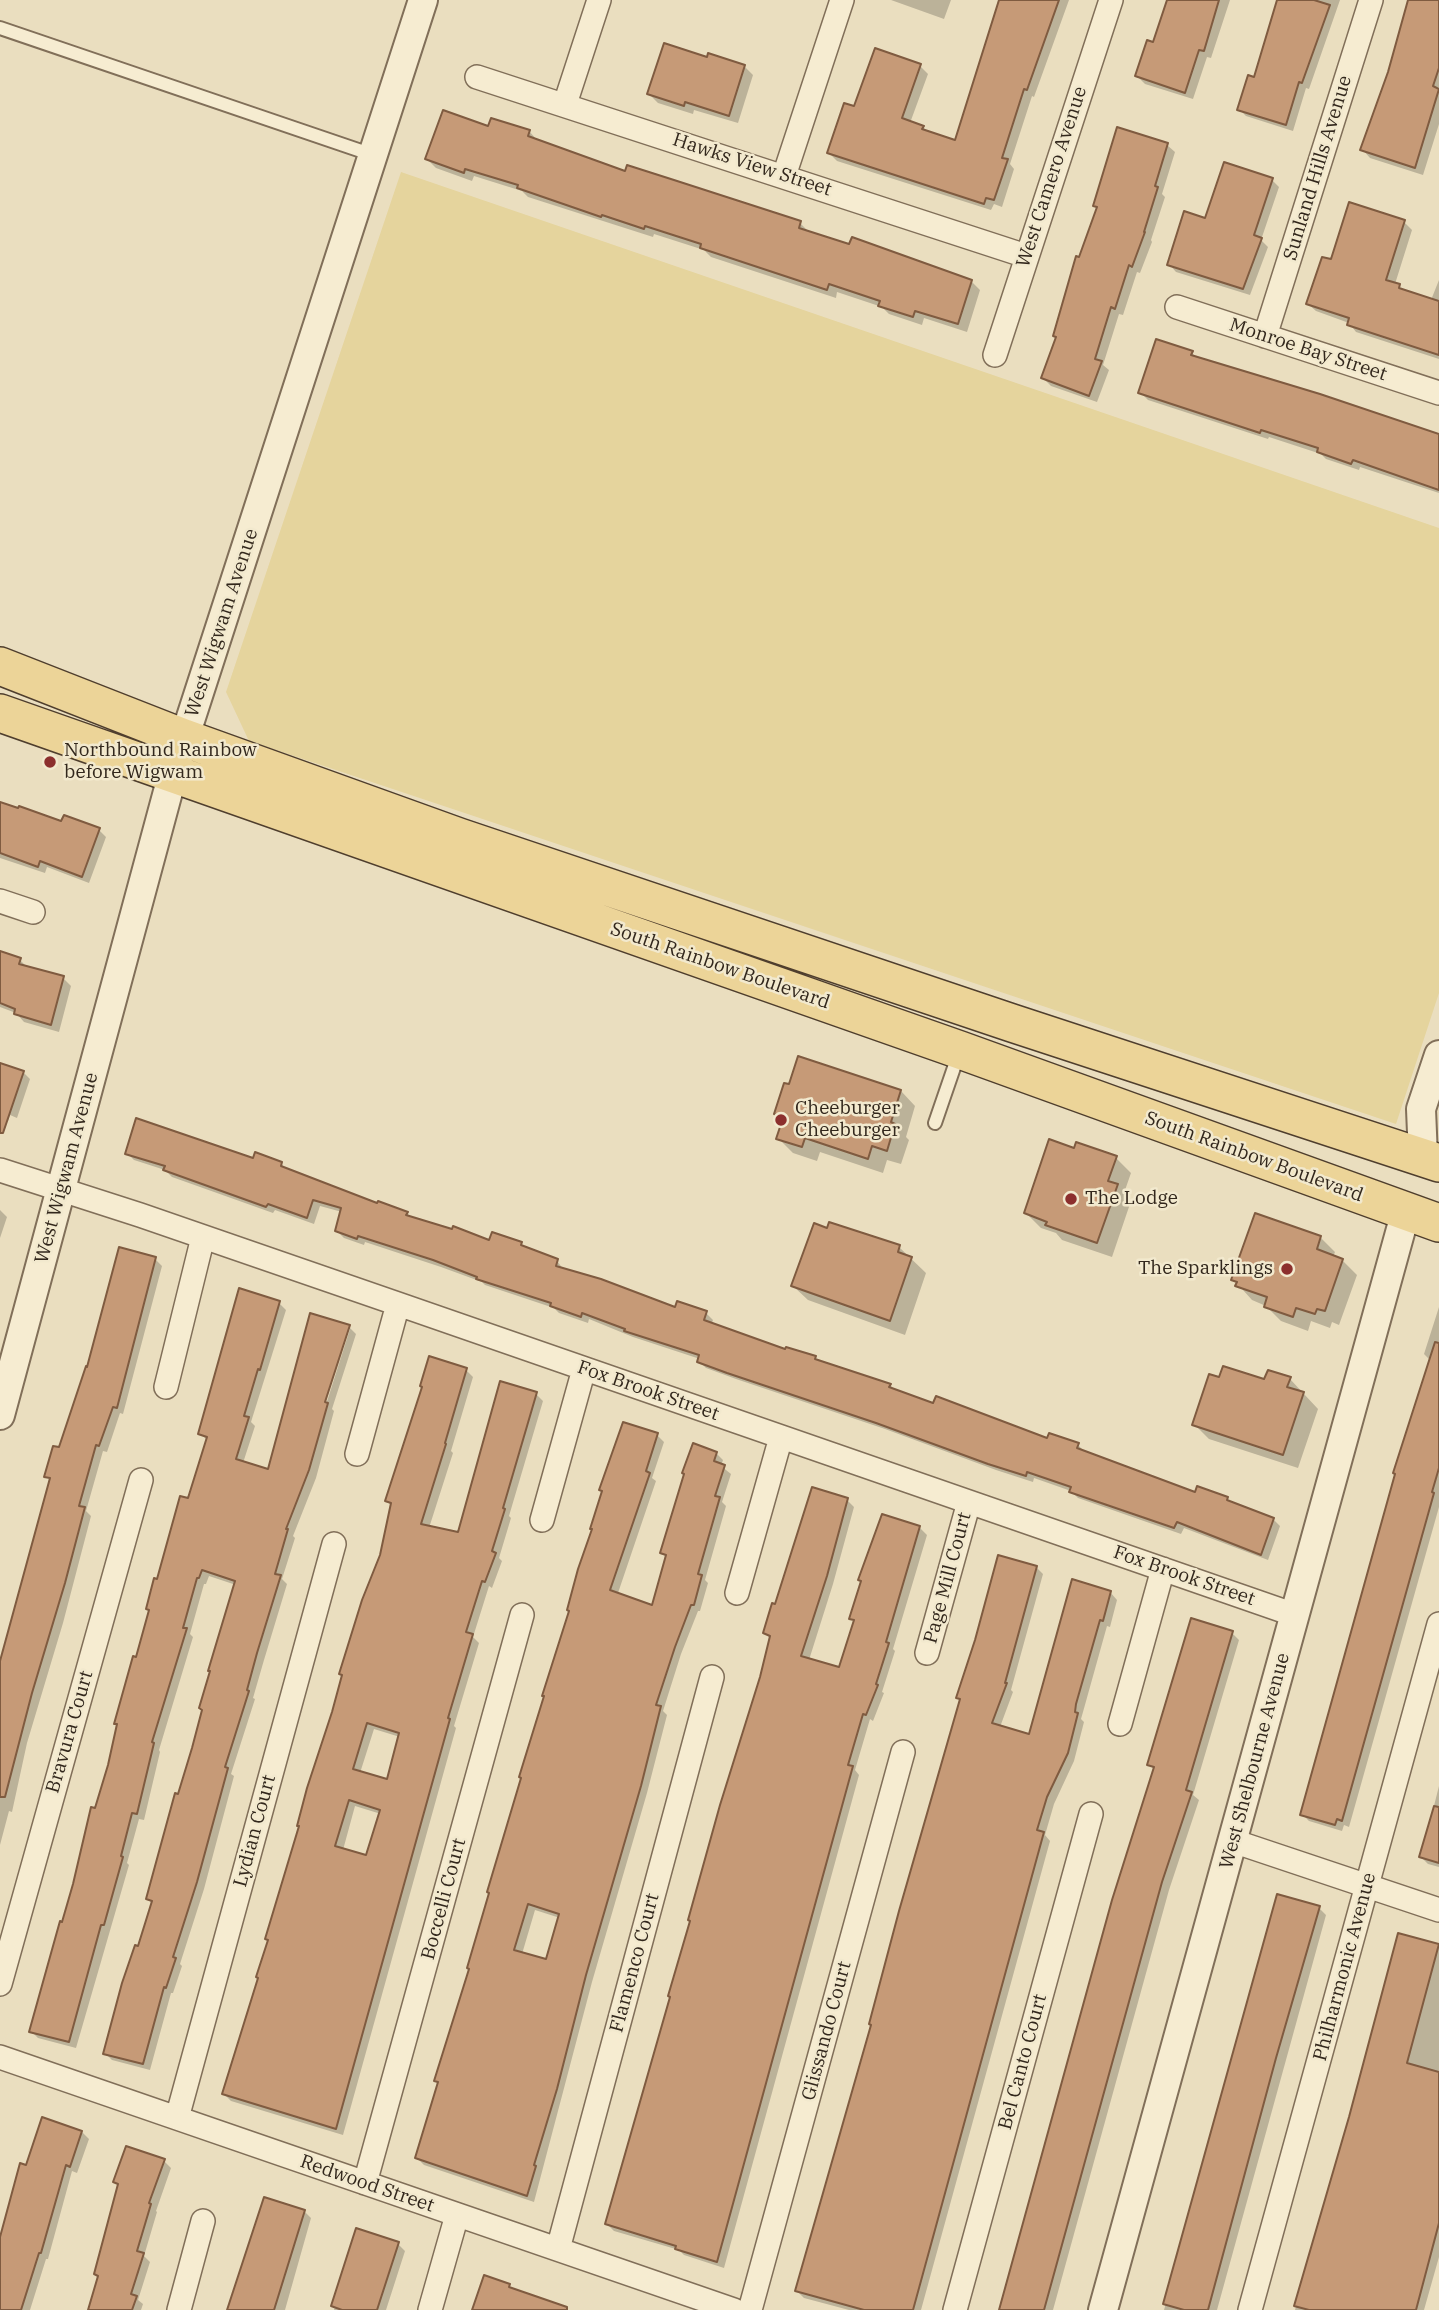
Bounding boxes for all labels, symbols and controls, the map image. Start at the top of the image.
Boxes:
street label: Sunland Hills Avenue [1279,73,1357,263]
street label: West Camero Avenue [1012,84,1092,270]
street label: Hawks View Street [670,129,834,201]
street label: Monroe Bay Street [1226,314,1390,386]
street label: West Wigwam Avenue [181,526,263,720]
place label: Northbound Rainbow before Wigwam [64,740,257,784]
marker: Northbound Rainbow before Wigwam [42,754,58,770]
street label: South Rainbow Boulevard [607,918,833,1014]
street label: West Wigwam Avenue [31,1070,103,1266]
place label: Cheeburger Cheeburger [795,1098,900,1142]
street label: South Rainbow Boulevard [1142,1107,1366,1207]
marker: Cheeburger Cheeburger [773,1112,789,1128]
place label: The Lodge [1085,1188,1178,1210]
marker: The Lodge [1063,1191,1079,1207]
place label: The Sparklings [1138,1258,1273,1280]
marker: The Sparklings [1279,1261,1295,1277]
street label: Fox Brook Street [574,1356,722,1426]
street label: Page Mill Court [920,1510,976,1646]
street label: Fox Brook Street [1110,1541,1258,1611]
street label: West Shelbourne Avenue [1215,1650,1295,1872]
street label: Bravura Court [42,1668,98,1796]
street label: Lydian Court [229,1772,281,1890]
street label: Boccelli Court [417,1836,471,1962]
street label: Philharmonic Avenue [1309,1870,1381,2064]
street label: Flamenco Court [605,1891,665,2035]
street label: Glissando Court [797,1959,857,2103]
street label: Bel Canto Court [994,1992,1052,2132]
street label: Redwood Street [297,2150,437,2218]

